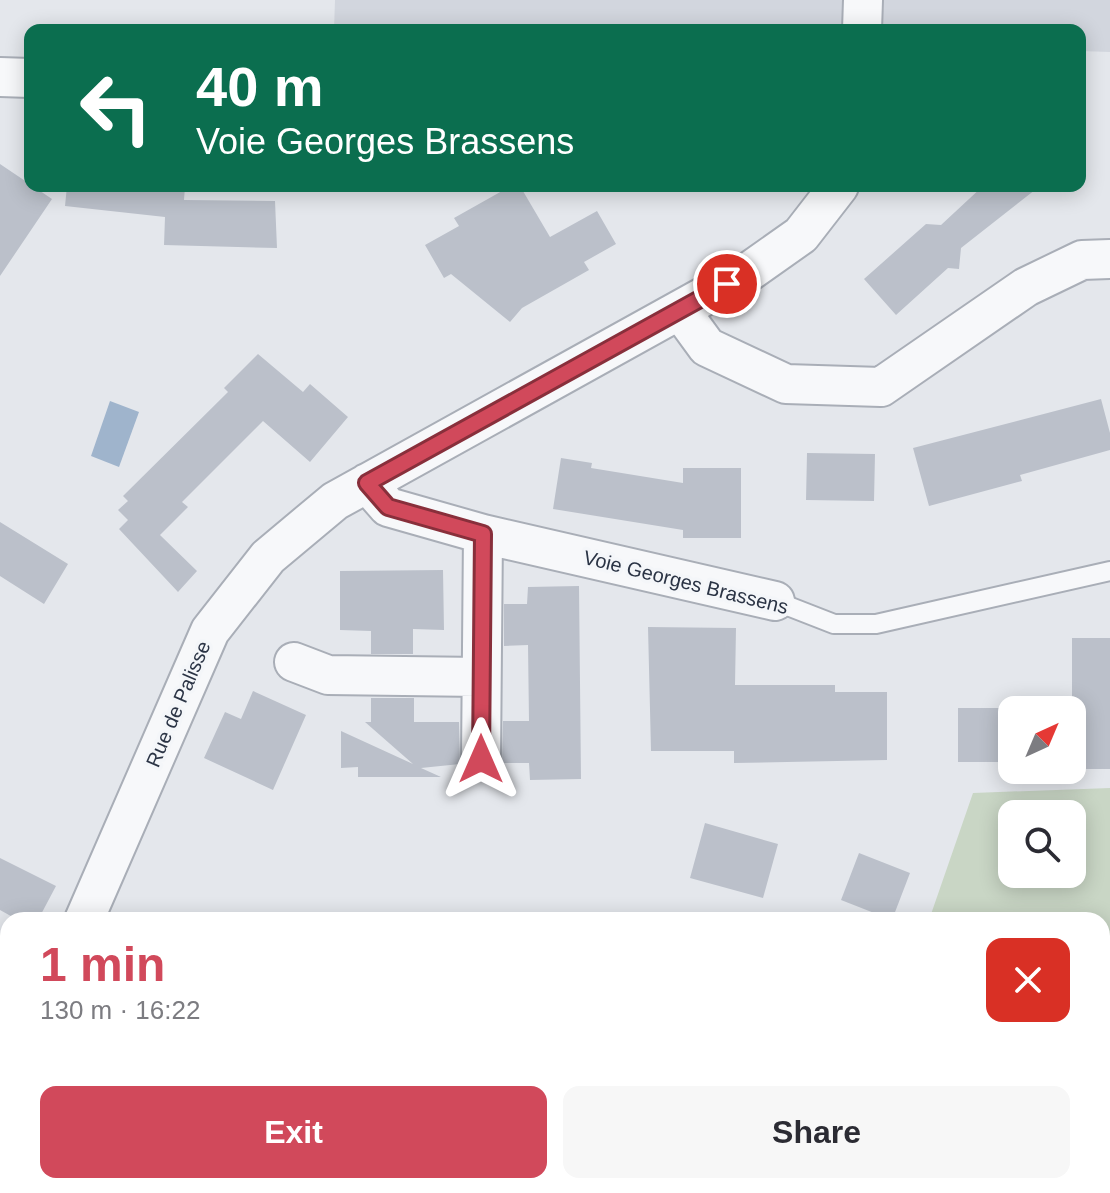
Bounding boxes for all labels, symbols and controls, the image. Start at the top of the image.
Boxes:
text: 40 m [196,55,324,118]
icon: left [64,56,168,160]
text: Voie Georges Brassens [196,121,574,162]
pin [693,250,761,318]
icon: arrive [705,262,749,306]
street label: Voie Georges Brassens [581,546,791,618]
street label: Rue de Palisse [142,638,214,770]
north arrow [998,696,1086,784]
map controls [998,696,1086,888]
position arrow [439,717,523,801]
button: search [998,800,1086,888]
text: 1 min [40,938,165,991]
button: close [986,938,1070,1022]
text: 130 m · 16:22 [40,995,200,1025]
button: Exit [40,1086,547,1178]
button: Share [563,1086,1070,1178]

